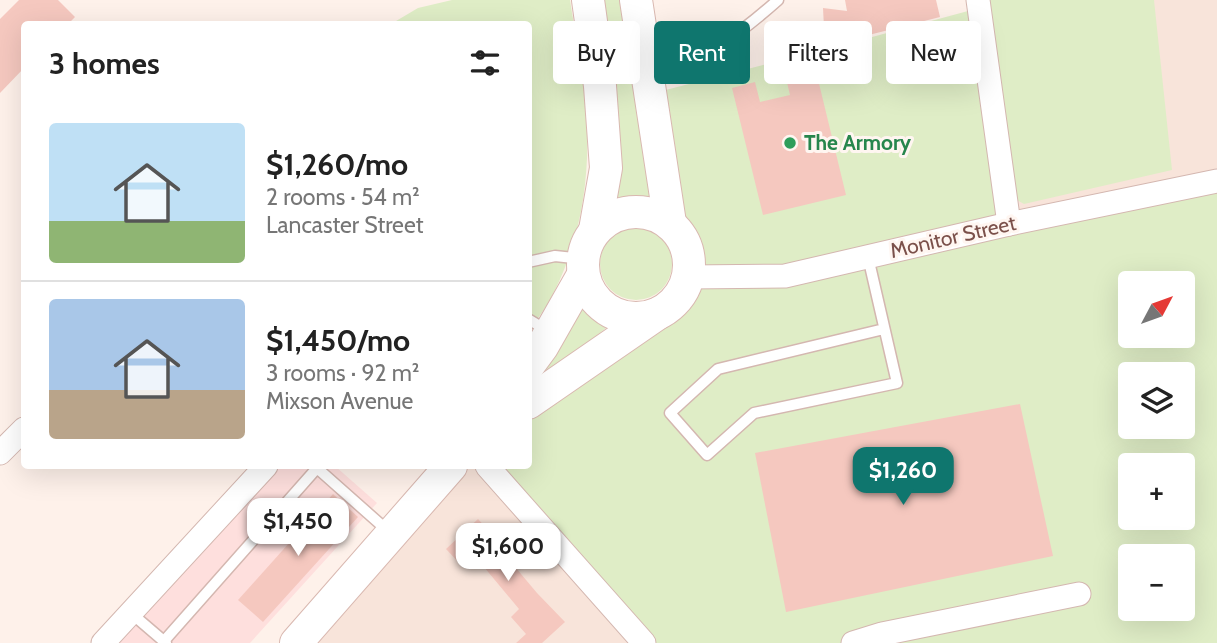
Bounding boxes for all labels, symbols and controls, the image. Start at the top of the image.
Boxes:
chip: Buy [553,21,640,84]
chip: Rent [654,21,750,84]
chip: Filters [764,21,872,84]
chip: New [886,21,981,84]
icon: filters [466,44,504,82]
text: 3 homes [49,45,160,82]
place label: The Armory [804,130,912,155]
marker: The Armory [782,135,798,151]
text: $1,260/mo [266,146,408,183]
icon: home [105,151,189,235]
text: 2 rooms · 54 m² [266,183,420,211]
street label: Monitor Street [888,210,1018,263]
text: Lancaster Street [266,211,423,239]
north arrow [1118,271,1195,348]
map controls [1118,271,1195,621]
text: $1,450/mo [266,322,410,359]
icon: home [105,327,189,411]
text: 3 rooms · 92 m² [266,359,420,387]
button: layers [1118,362,1195,439]
text: Mixson Avenue [266,387,413,415]
pin: $1,260 [846,448,960,507]
button: + [1118,453,1195,530]
text: $1,260 [869,456,937,484]
pin: $1,450 [241,498,355,558]
text: $1,450 [263,507,333,535]
pin: $1,600 [451,524,565,583]
text: $1,600 [472,532,544,560]
button: − [1118,544,1195,621]

